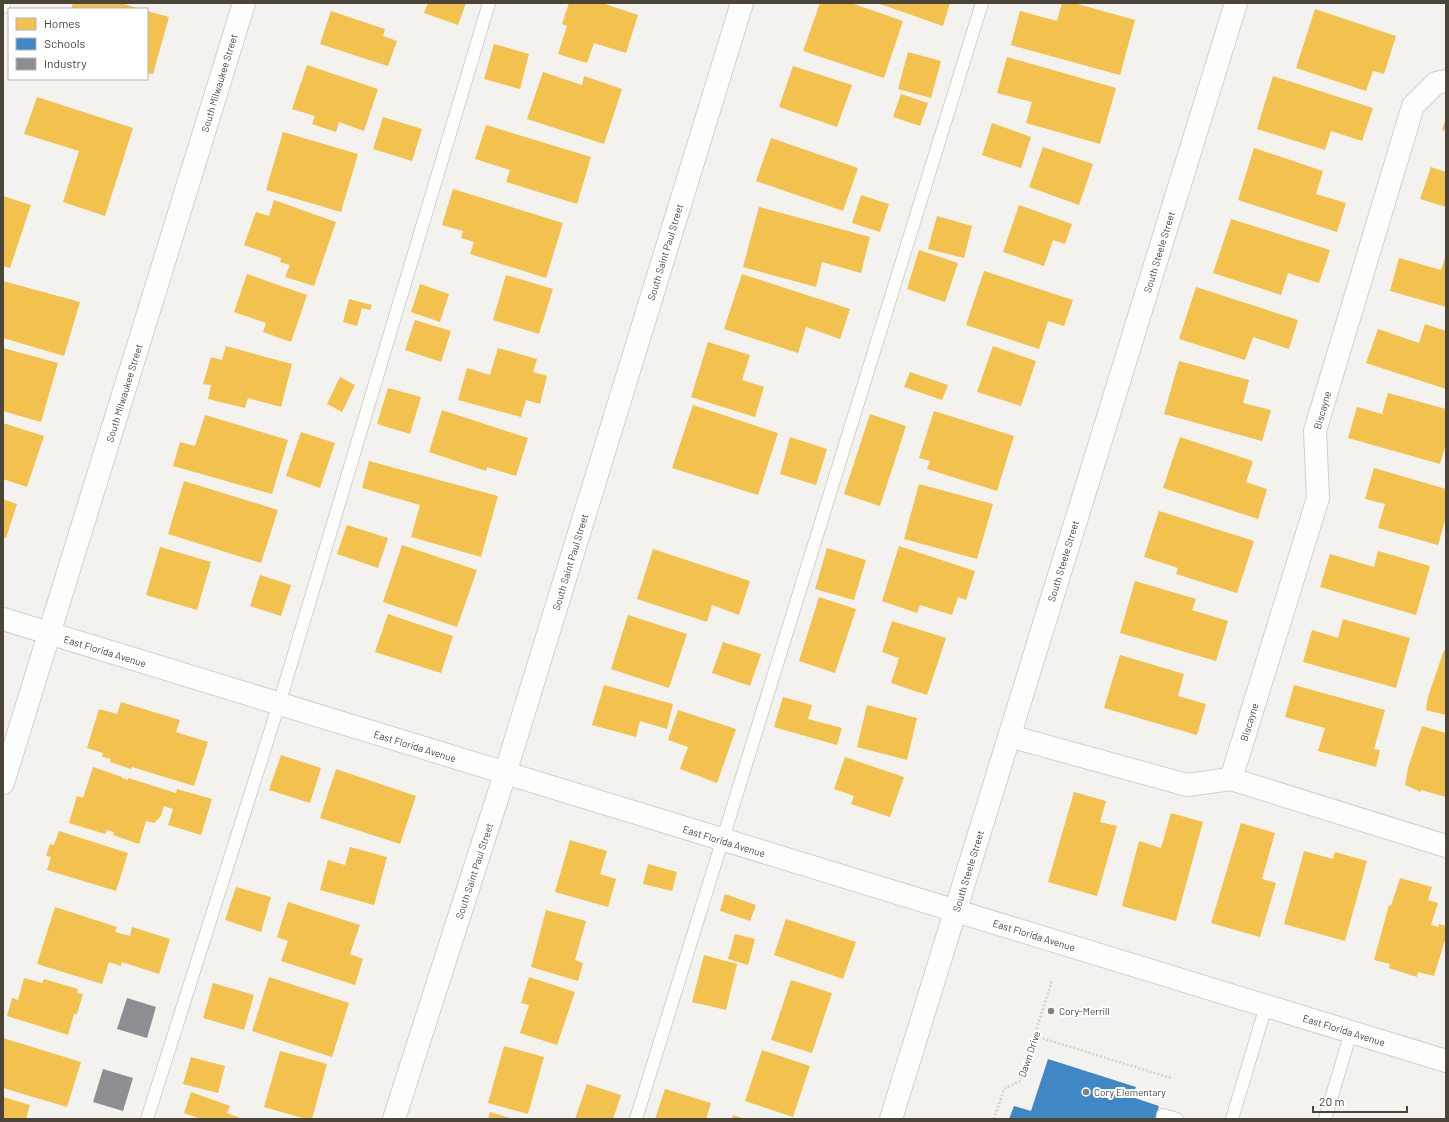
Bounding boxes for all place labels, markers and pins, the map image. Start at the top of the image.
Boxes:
place label: Cory-Merrill [1059,1005,1110,1017]
marker: Cory-Merrill [1046,1006,1056,1016]
place label: Cory Elementary [1094,1086,1166,1098]
marker: Cory Elementary [1081,1087,1091,1097]

